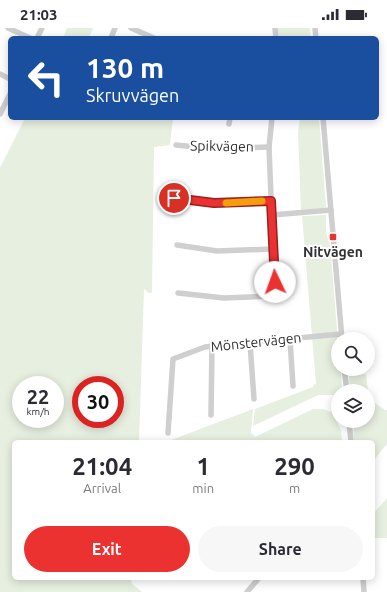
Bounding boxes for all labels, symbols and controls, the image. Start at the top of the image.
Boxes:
text: 21:03 [20,6,58,23]
icon: left [20,52,72,104]
text: 130 m [86,52,164,83]
text: Skruvvägen [86,85,179,105]
street label: Spikvägen [190,137,254,155]
pin [157,181,191,215]
icon: arrive [163,187,185,209]
marker: Nitvägen [328,232,338,242]
place label: Nitvägen [303,244,363,260]
position arrow [254,261,296,303]
street label: Mönstervägen [210,329,302,355]
map controls [331,332,375,428]
button: search [331,332,375,376]
speed limit sign: 30 [72,376,124,428]
button: layers [331,384,375,428]
text: 22 [27,385,49,408]
text: km/h [26,406,50,417]
text: 21:04 [72,453,132,480]
text: 1 [196,453,210,480]
text: 290 [274,453,315,480]
text: Arrival [83,481,121,495]
text: min [192,481,214,495]
text: m [289,481,300,495]
button: Exit [24,526,190,572]
button: Share [198,526,363,572]

